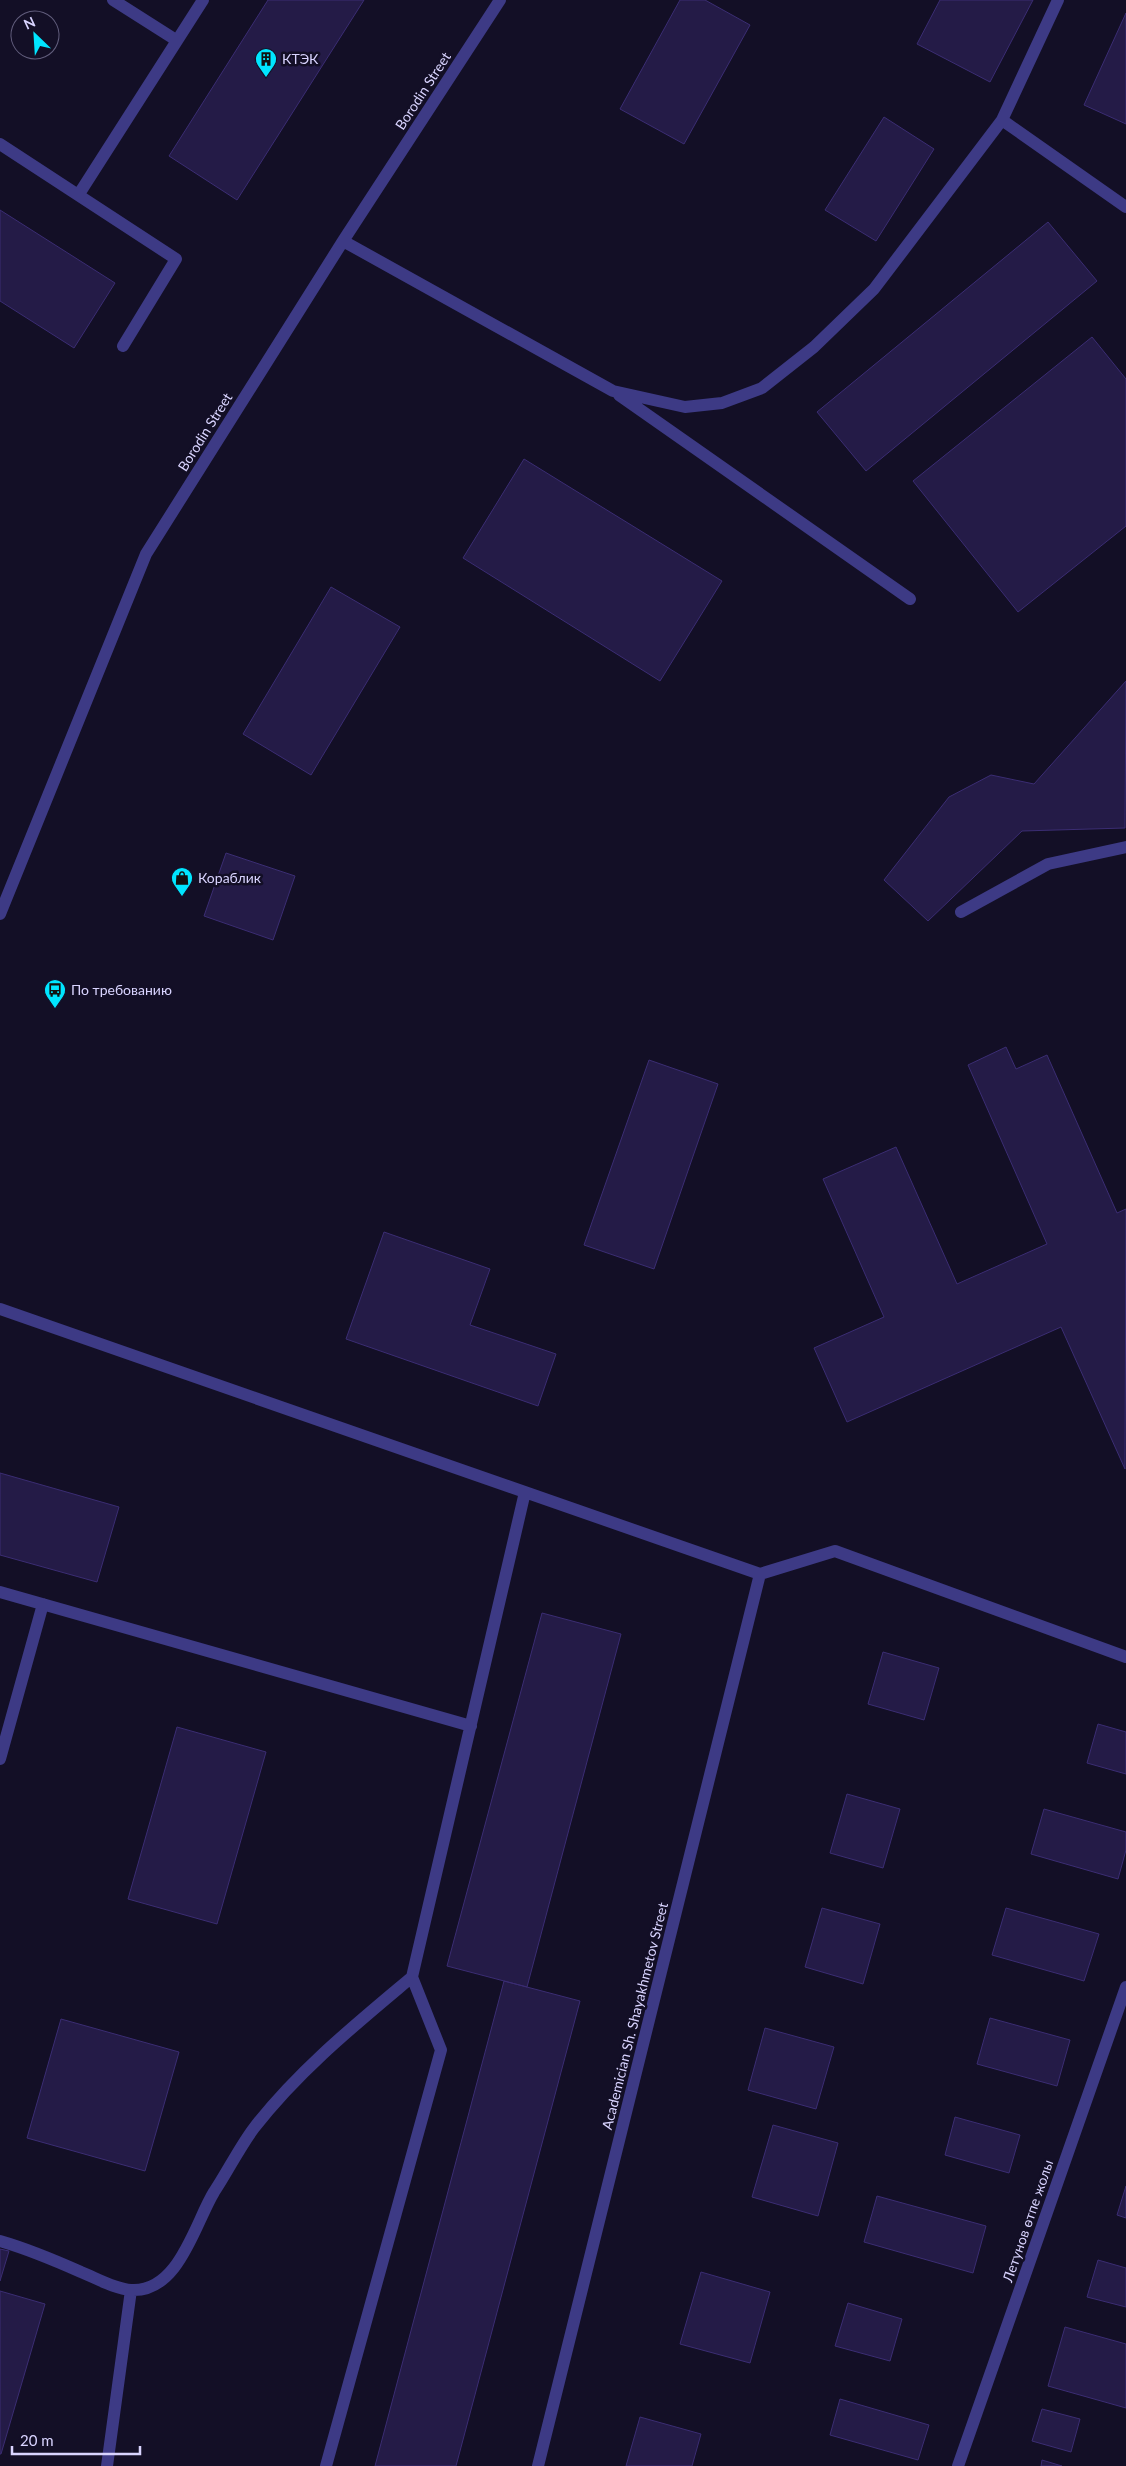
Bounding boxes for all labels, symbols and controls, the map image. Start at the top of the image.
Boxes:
north arrow [10,10,60,60]
text: N [21,13,38,33]
building icon: КТЭК [254,47,278,78]
street label: Borodin Street [391,49,454,133]
place label: КТЭК [282,50,319,67]
street label: Borodin Street [174,389,235,474]
shop icon: Кораблик [170,866,194,897]
place label: Кораблик [198,869,262,886]
bus stop icon: По требованию [43,978,67,1009]
place label: По требованию [71,981,172,998]
street label: Academician Sh. Shayakhmetov Street [598,1901,671,2131]
street label: Летунов өтпе жолы [998,2157,1056,2285]
scale bar [12,2424,140,2456]
text: 20 m [20,2431,54,2449]

